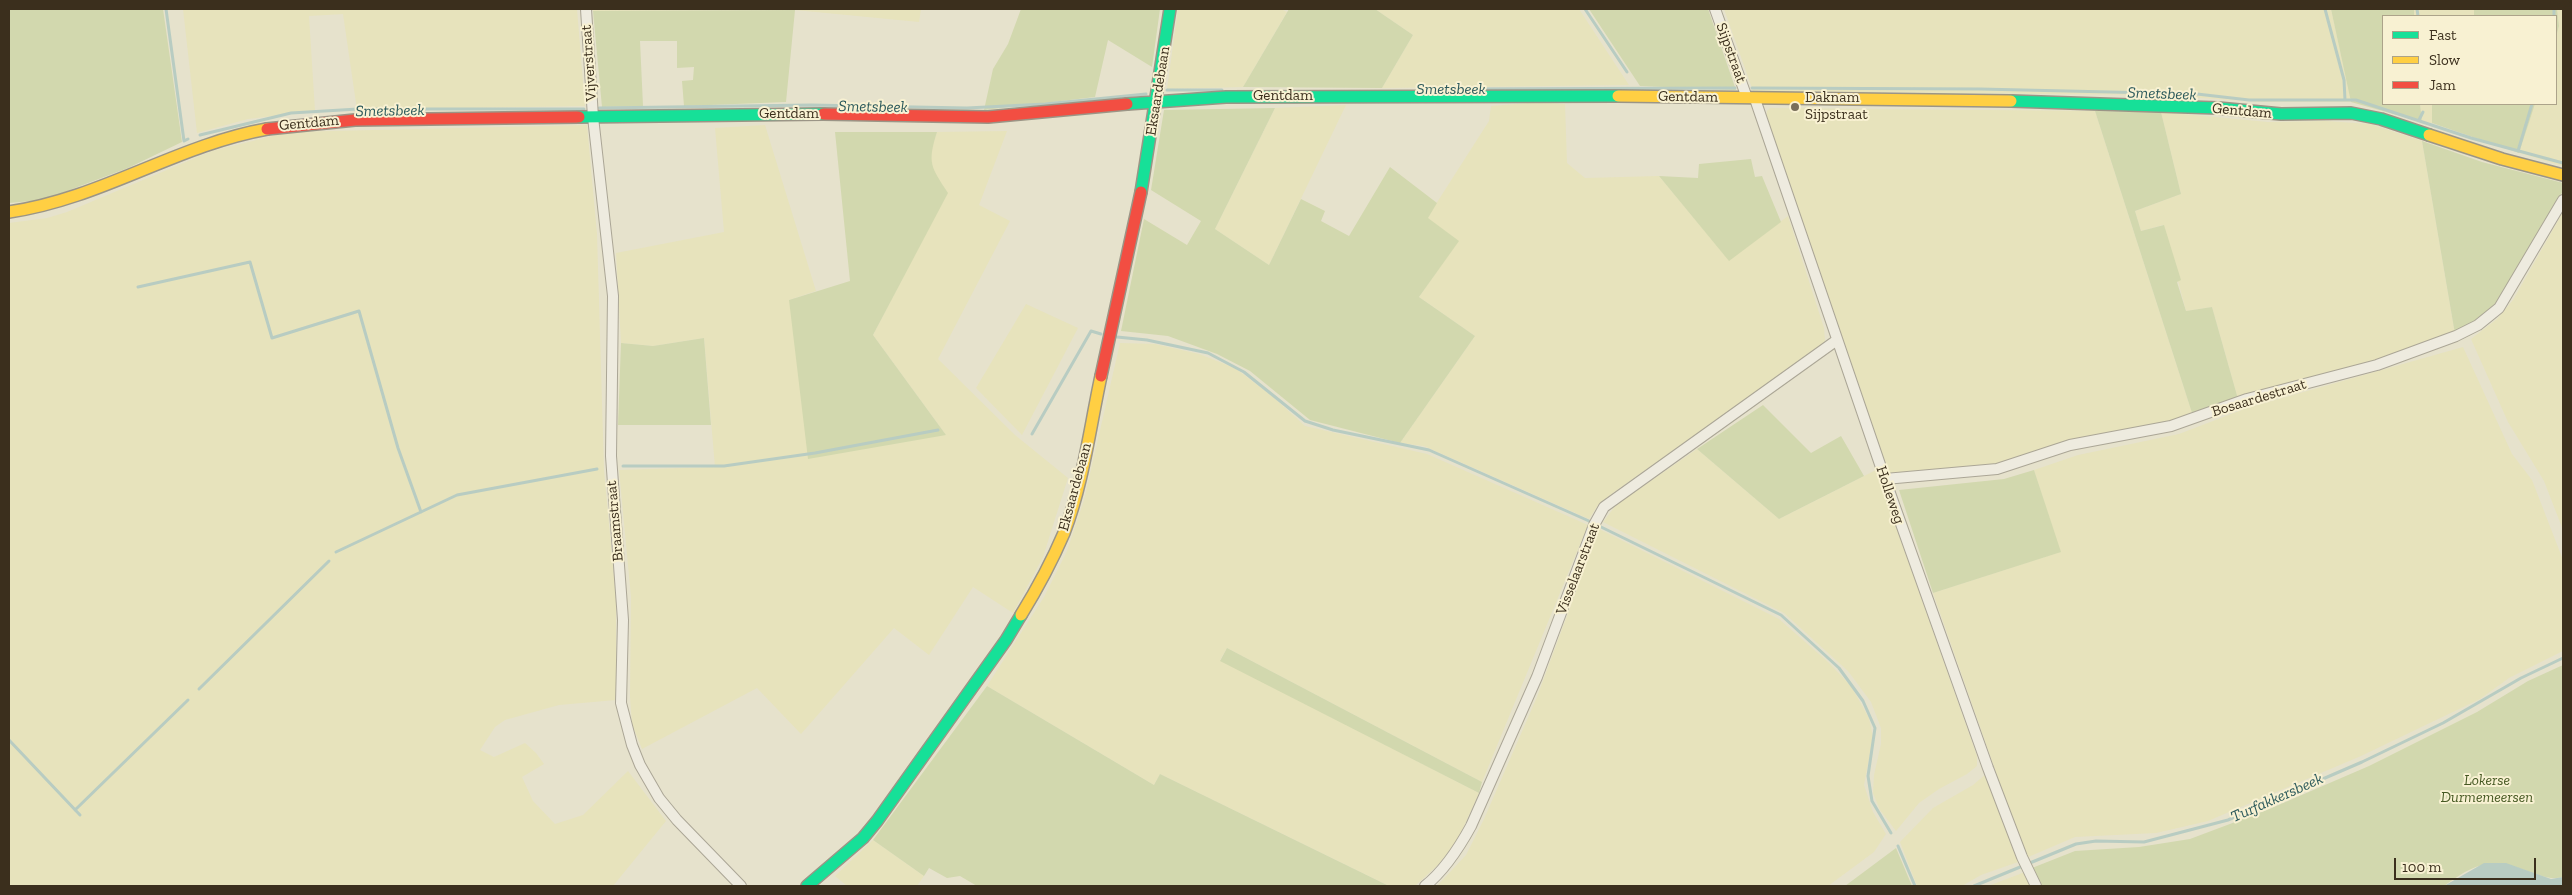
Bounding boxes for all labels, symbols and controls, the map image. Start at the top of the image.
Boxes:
legend [2382,15,2557,105]
street label: Sijpstraat [1712,20,1750,86]
street label: Vijverstraat [577,24,601,102]
text: Fast [2429,26,2457,44]
street label: Eksaardebaan [1142,45,1174,137]
text: Slow [2429,51,2460,69]
text: Jam [2429,76,2456,94]
water label: Smetsbeek [1416,79,1486,99]
water label: Smetsbeek [2127,83,2197,105]
street label: Gentdam [1253,87,1313,105]
street label: Gentdam [1658,87,1718,107]
place label: Daknam Sijpstraat [1805,89,1868,124]
water label: Smetsbeek [838,97,908,117]
street label: Gentdam [2211,99,2273,123]
water label: Smetsbeek [355,101,425,121]
marker: Daknam Sijpstraat [1789,101,1801,113]
street label: Gentdam [759,105,819,123]
street label: Gentdam [278,111,340,135]
street label: Bosaardestraat [2210,375,2308,421]
street label: Eksaardebaan [1055,441,1095,533]
street label: Holleweg [1872,464,1908,526]
street label: Braamstraat [602,480,628,562]
street label: Visselaarstraat [1552,520,1604,618]
water label: Turfakkersbeek [2228,769,2326,827]
park label: Lokerse Durmemeersen [2441,772,2533,807]
scale bar [2397,848,2540,880]
text: 100 m [2402,858,2441,876]

